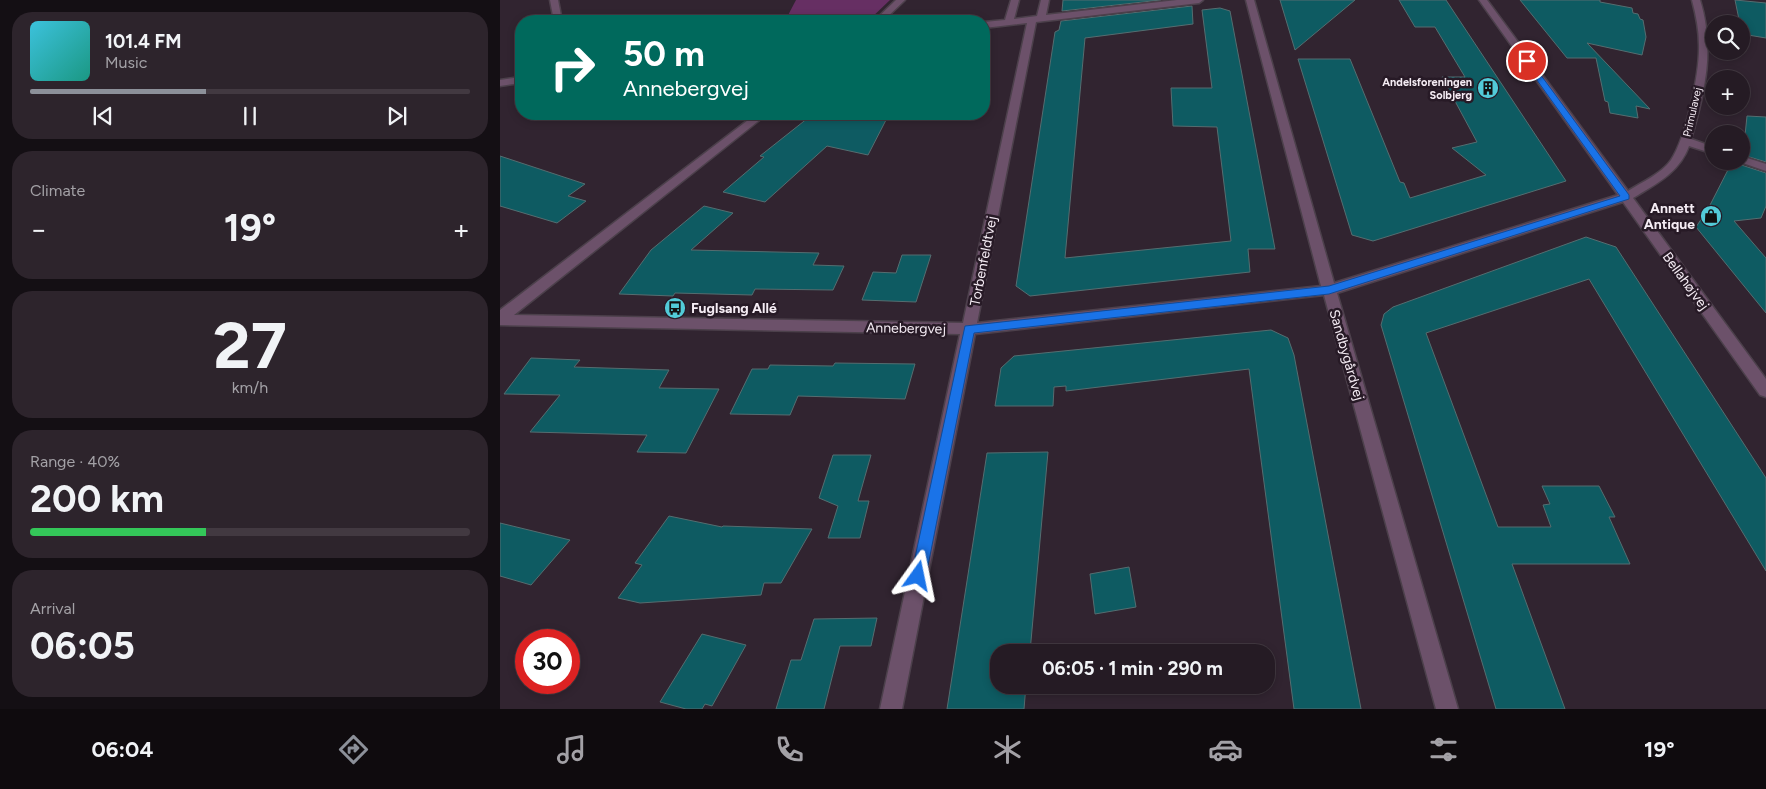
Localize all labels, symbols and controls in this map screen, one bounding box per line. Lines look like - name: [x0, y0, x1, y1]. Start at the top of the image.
- map controls: [1705, 15, 1750, 170]
- button: search: [1705, 15, 1750, 60]
- text: 101.4 FM: [105, 30, 181, 53]
- text: 50 m: [623, 33, 705, 75]
- icon: right: [540, 35, 605, 100]
- pin: [1506, 40, 1548, 82]
- icon: arrive: [1513, 47, 1541, 75]
- text: Music: [105, 53, 147, 72]
- button: +: [1705, 70, 1750, 115]
- text: Annebergvej: [623, 75, 749, 102]
- place label: Andelsforeningen Solbjerg: [1382, 76, 1472, 102]
- building icon: Andelsforeningen Solbjerg: [1476, 76, 1500, 100]
- street label: Primulavej: [1680, 86, 1705, 138]
- icon: previous: [89, 102, 117, 130]
- icon: pause: [236, 102, 264, 130]
- icon: next: [383, 102, 411, 130]
- button: −: [1705, 125, 1750, 170]
- text: Climate: [30, 181, 85, 200]
- place label: Annett Antique: [1644, 200, 1695, 233]
- shop icon: Annett Antique: [1699, 204, 1723, 228]
- text: 19°: [224, 205, 276, 251]
- text: −: [30, 212, 47, 246]
- text: +: [453, 212, 470, 246]
- street label: Torbenfeldtvej: [966, 215, 1001, 308]
- street label: Bellahøjvej: [1659, 249, 1712, 314]
- bus stop icon: Fuglsang Allé: [663, 296, 687, 320]
- place label: Fuglsang Allé: [691, 300, 777, 317]
- text: 27: [213, 306, 287, 384]
- street label: Sandbygårdvej: [1325, 308, 1368, 403]
- street label: Annebergvej: [866, 319, 946, 338]
- text: km/h: [232, 378, 268, 397]
- text: Range · 40%: [30, 452, 120, 471]
- text: 200 km: [30, 476, 164, 522]
- position arrow: [891, 549, 943, 601]
- text: Arrival: [30, 599, 75, 618]
- text: 06:05: [30, 623, 135, 669]
- speed limit sign: 30: [515, 629, 580, 694]
- text: 06:05 · 1 min · 290 m: [1042, 657, 1223, 680]
- icon: directions: [336, 732, 371, 767]
- icon: music: [554, 732, 589, 767]
- icon: phone: [772, 732, 807, 767]
- icon: climate: [990, 732, 1025, 767]
- icon: car: [1208, 732, 1243, 767]
- icon: filters: [1426, 732, 1461, 767]
- text: 06:04: [91, 736, 153, 763]
- text: 19°: [1644, 736, 1674, 763]

